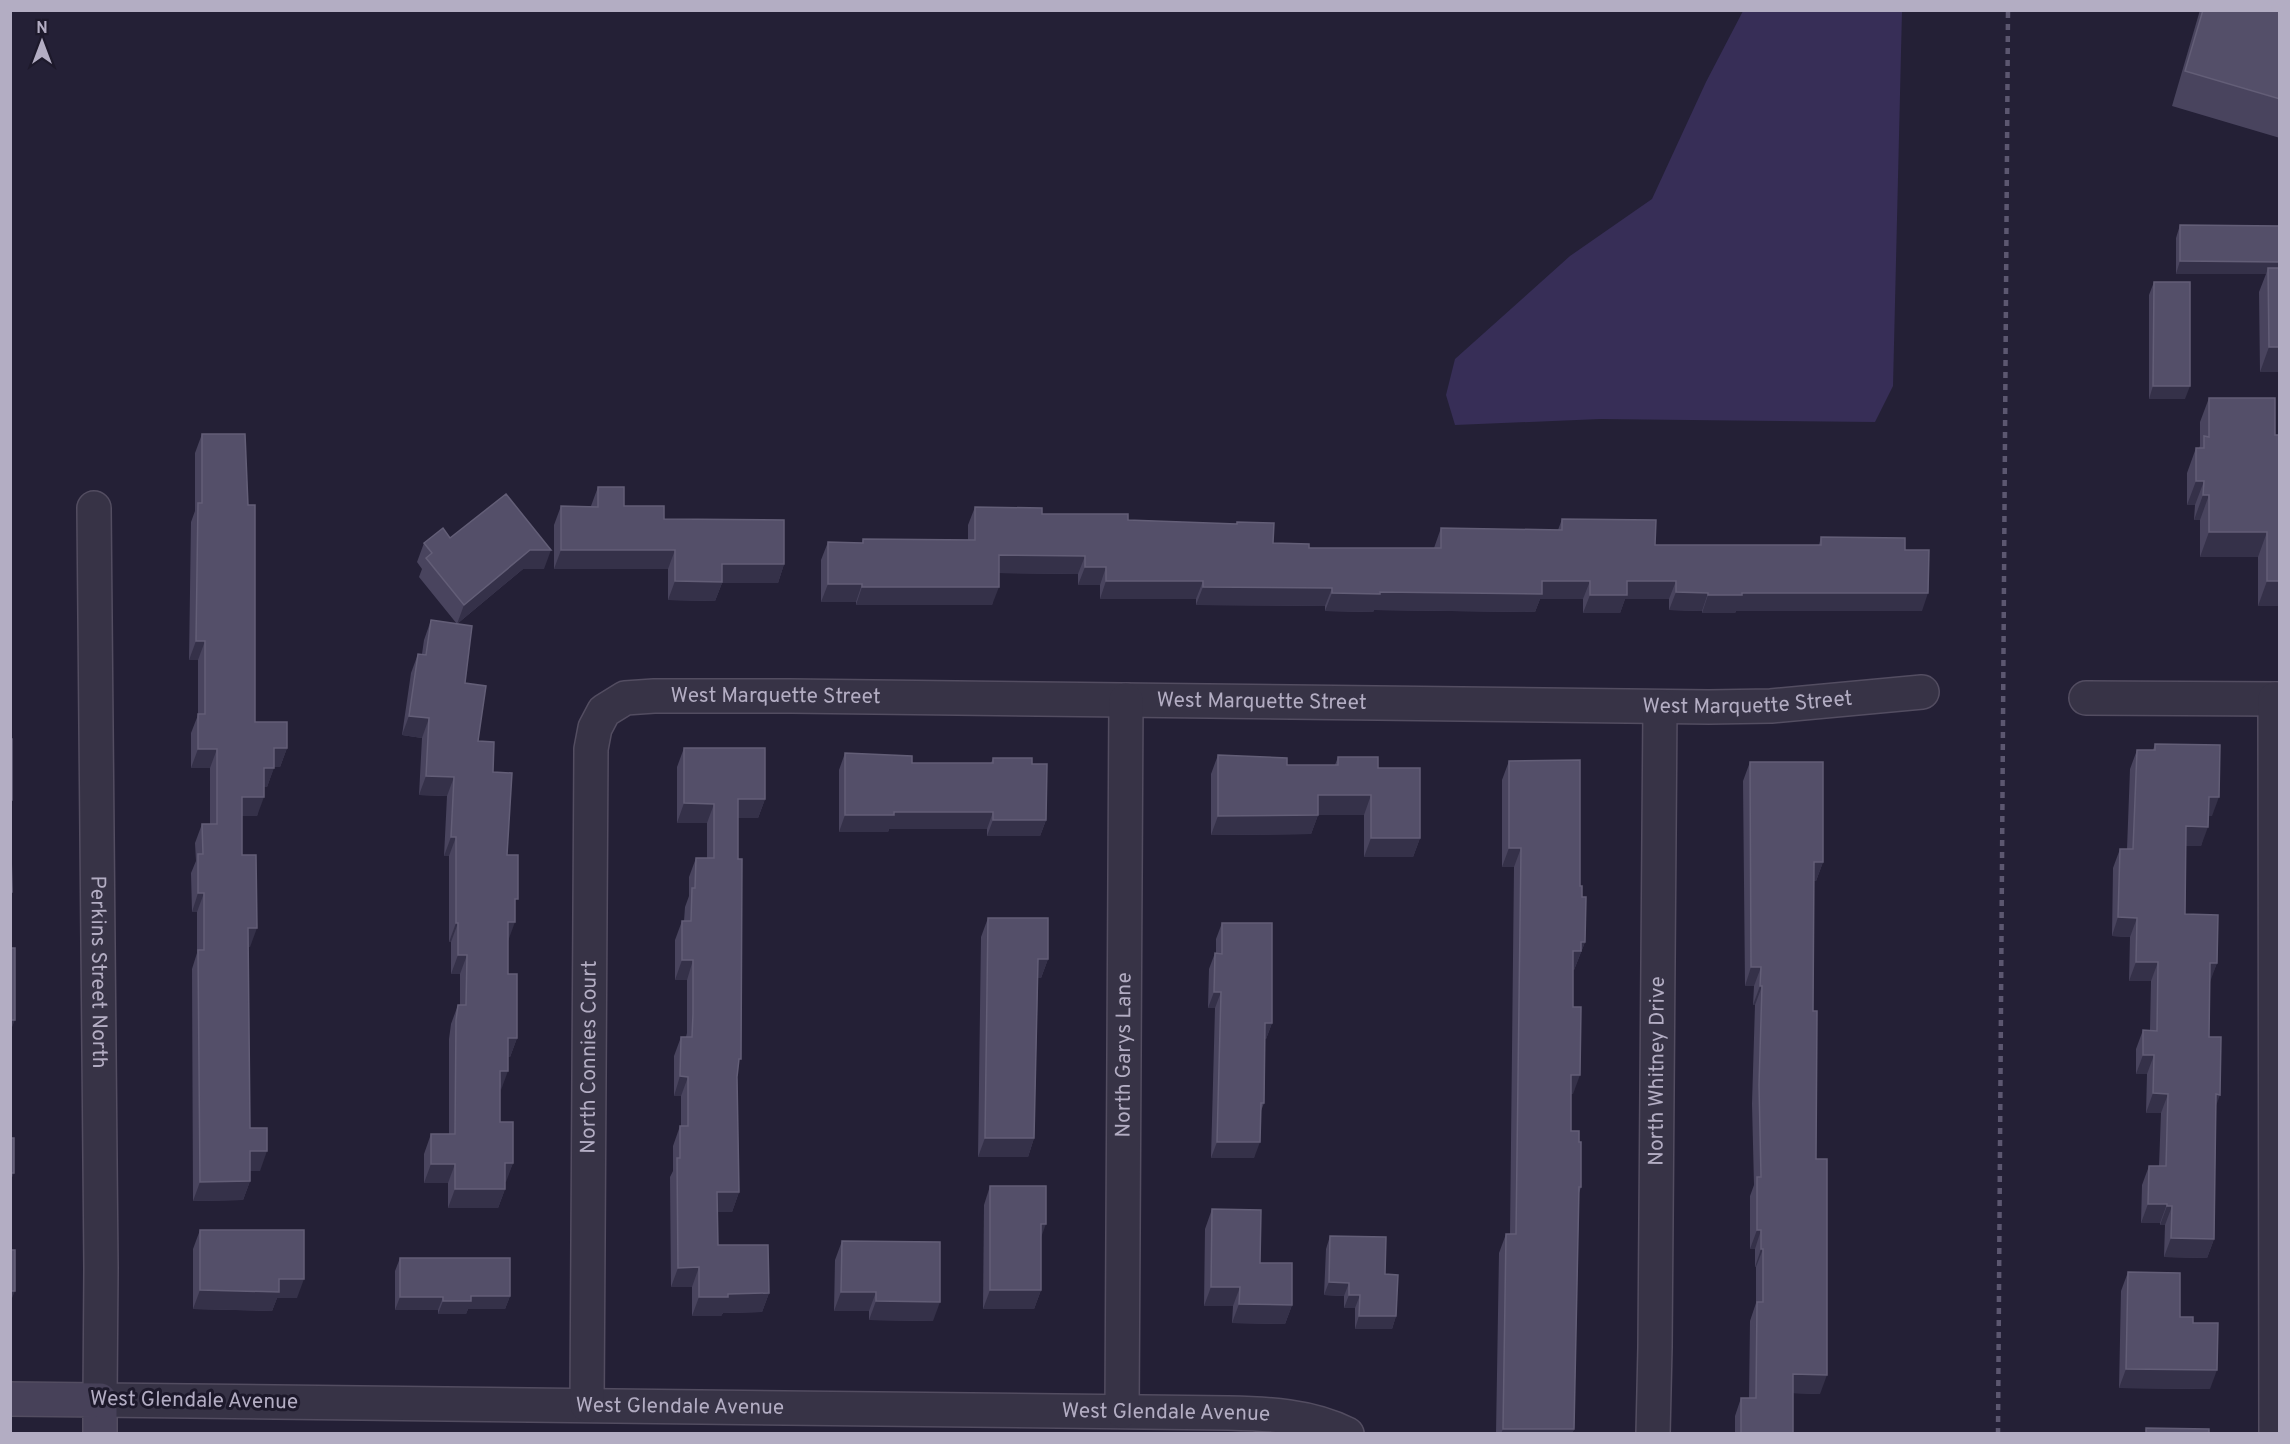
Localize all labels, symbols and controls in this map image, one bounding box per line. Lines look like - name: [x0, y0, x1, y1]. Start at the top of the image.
- north arrow: [12, 12, 72, 72]
- text: N: [36, 19, 48, 39]
- street label: West Marquette Street: [670, 683, 881, 711]
- street label: West Marquette Street: [1642, 685, 1854, 721]
- street label: West Marquette Street: [1156, 687, 1367, 716]
- street label: Perkins Street North: [84, 875, 113, 1069]
- street label: North Connies Court: [575, 960, 603, 1154]
- street label: North Garys Lane: [1110, 972, 1138, 1138]
- street label: North Whitney Drive: [1643, 976, 1671, 1166]
- street label: West Glendale Avenue: [90, 1386, 298, 1416]
- street label: West Glendale Avenue: [576, 1392, 784, 1421]
- street label: West Glendale Avenue: [1061, 1398, 1271, 1428]

